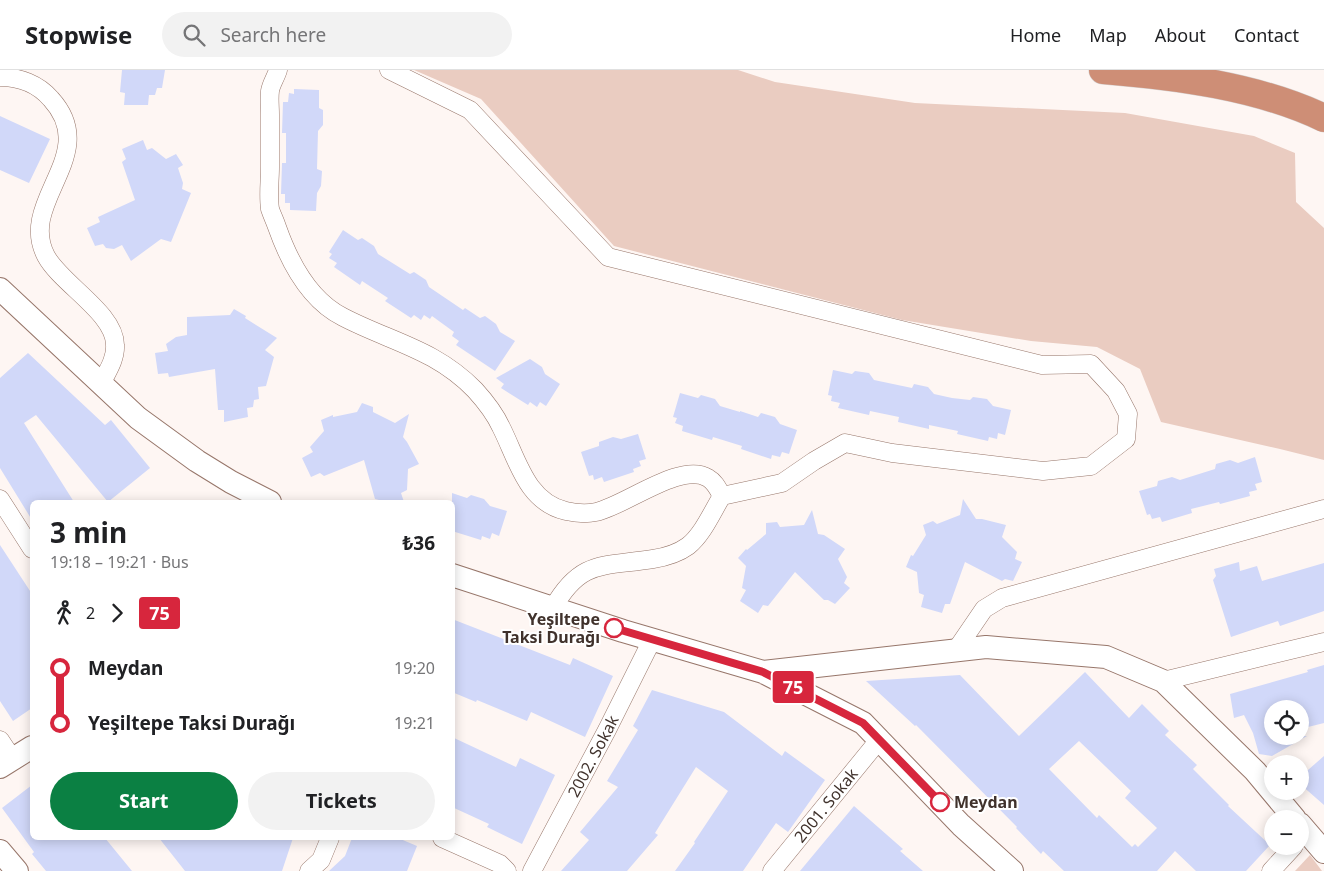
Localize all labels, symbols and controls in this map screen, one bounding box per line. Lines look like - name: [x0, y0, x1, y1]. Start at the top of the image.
- search box: [162, 12, 512, 57]
- text: Stopwise: [25, 18, 132, 51]
- icon: search: [180, 21, 208, 49]
- text: Search here: [220, 22, 326, 48]
- text: Home: [1010, 23, 1061, 47]
- text: Map: [1089, 23, 1127, 47]
- text: About: [1155, 23, 1206, 47]
- text: Contact: [1234, 23, 1299, 47]
- text: 3 min: [50, 513, 127, 551]
- text: ₺36: [402, 530, 435, 556]
- text: 19:18 – 19:21 · Bus: [50, 551, 189, 573]
- icon: walk: [50, 599, 78, 627]
- icon: forward: [103, 599, 131, 627]
- text: 75: [149, 601, 170, 625]
- text: 2: [86, 602, 95, 624]
- place label: Yeşiltepe Taksi Durağı: [502, 608, 600, 648]
- marker: Yeşiltepe Taksi Durağı: [604, 618, 624, 638]
- text: Meydan: [88, 655, 163, 681]
- text: 19:20: [394, 657, 435, 679]
- line badge: 75: [770, 671, 816, 703]
- text: 75: [783, 675, 803, 699]
- map controls: [1264, 700, 1309, 855]
- button: locate: [1264, 700, 1309, 745]
- text: Yeşiltepe Taksi Durağı: [88, 710, 295, 736]
- street label: 2002. Sokak: [562, 711, 624, 801]
- text: 19:21: [394, 712, 435, 734]
- button: +: [1264, 755, 1309, 800]
- street label: 2001. Sokak: [789, 763, 863, 847]
- button: Start: [50, 772, 238, 830]
- button: Tickets: [248, 772, 435, 830]
- place label: Meydan: [954, 791, 1018, 813]
- marker: Meydan: [930, 792, 950, 812]
- button: −: [1264, 810, 1309, 855]

